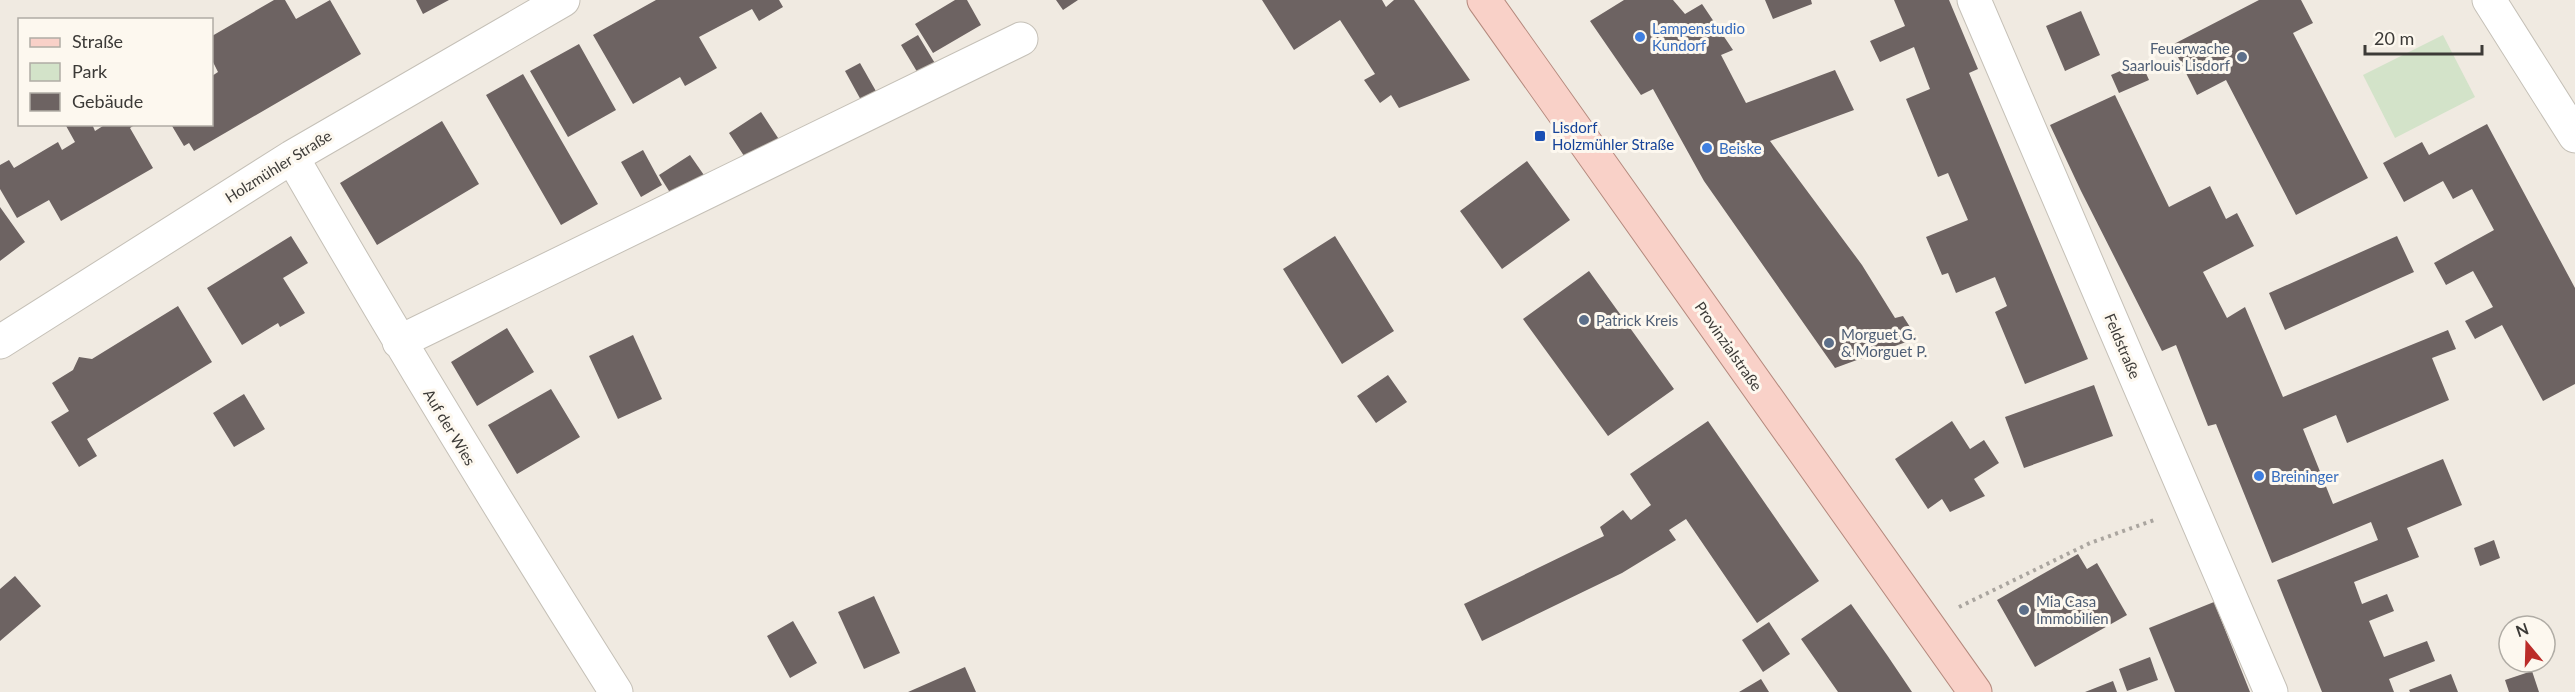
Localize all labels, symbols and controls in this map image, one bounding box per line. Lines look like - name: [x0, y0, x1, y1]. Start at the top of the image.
- legend: [18, 18, 213, 126]
- scale bar: [2365, 18, 2482, 56]
- place label: Lampenstudio Kundorf: [1652, 19, 1745, 54]
- text: 20 m: [2374, 27, 2414, 49]
- text: Straße: [72, 30, 123, 52]
- marker: Lampenstudio Kundorf: [1633, 30, 1647, 44]
- place label: Feuerwache Saarlouis Lisdorf: [2122, 39, 2231, 74]
- marker: Feuerwache Saarlouis Lisdorf: [2235, 50, 2249, 64]
- text: Park: [72, 60, 108, 82]
- text: Gebäude: [72, 90, 143, 112]
- place label: Lisdorf Holzmühler Straße: [1552, 118, 1674, 153]
- street label: Holzmühler Straße: [221, 126, 335, 206]
- marker: Lisdorf Holzmühler Straße: [1533, 129, 1547, 143]
- place label: Beiske: [1719, 139, 1762, 157]
- marker: Beiske: [1700, 141, 1714, 155]
- street label: Provinzialstraße: [1692, 298, 1766, 394]
- place label: Patrick Kreis: [1596, 311, 1678, 329]
- street label: Feldstraße: [2101, 311, 2145, 381]
- marker: Patrick Kreis: [1577, 313, 1591, 327]
- place label: Morguet G. & Morguet P.: [1841, 325, 1927, 360]
- marker: Morguet G. & Morguet P.: [1822, 336, 1836, 350]
- street label: Auf der Wies: [420, 386, 480, 468]
- place label: Breininger: [2271, 467, 2339, 485]
- marker: Breininger: [2252, 469, 2266, 483]
- place label: Mia Casa Immobilien: [2036, 592, 2109, 627]
- marker: Mia Casa Immobilien: [2017, 603, 2031, 617]
- north arrow: [2497, 614, 2557, 674]
- text: N: [2513, 618, 2531, 640]

